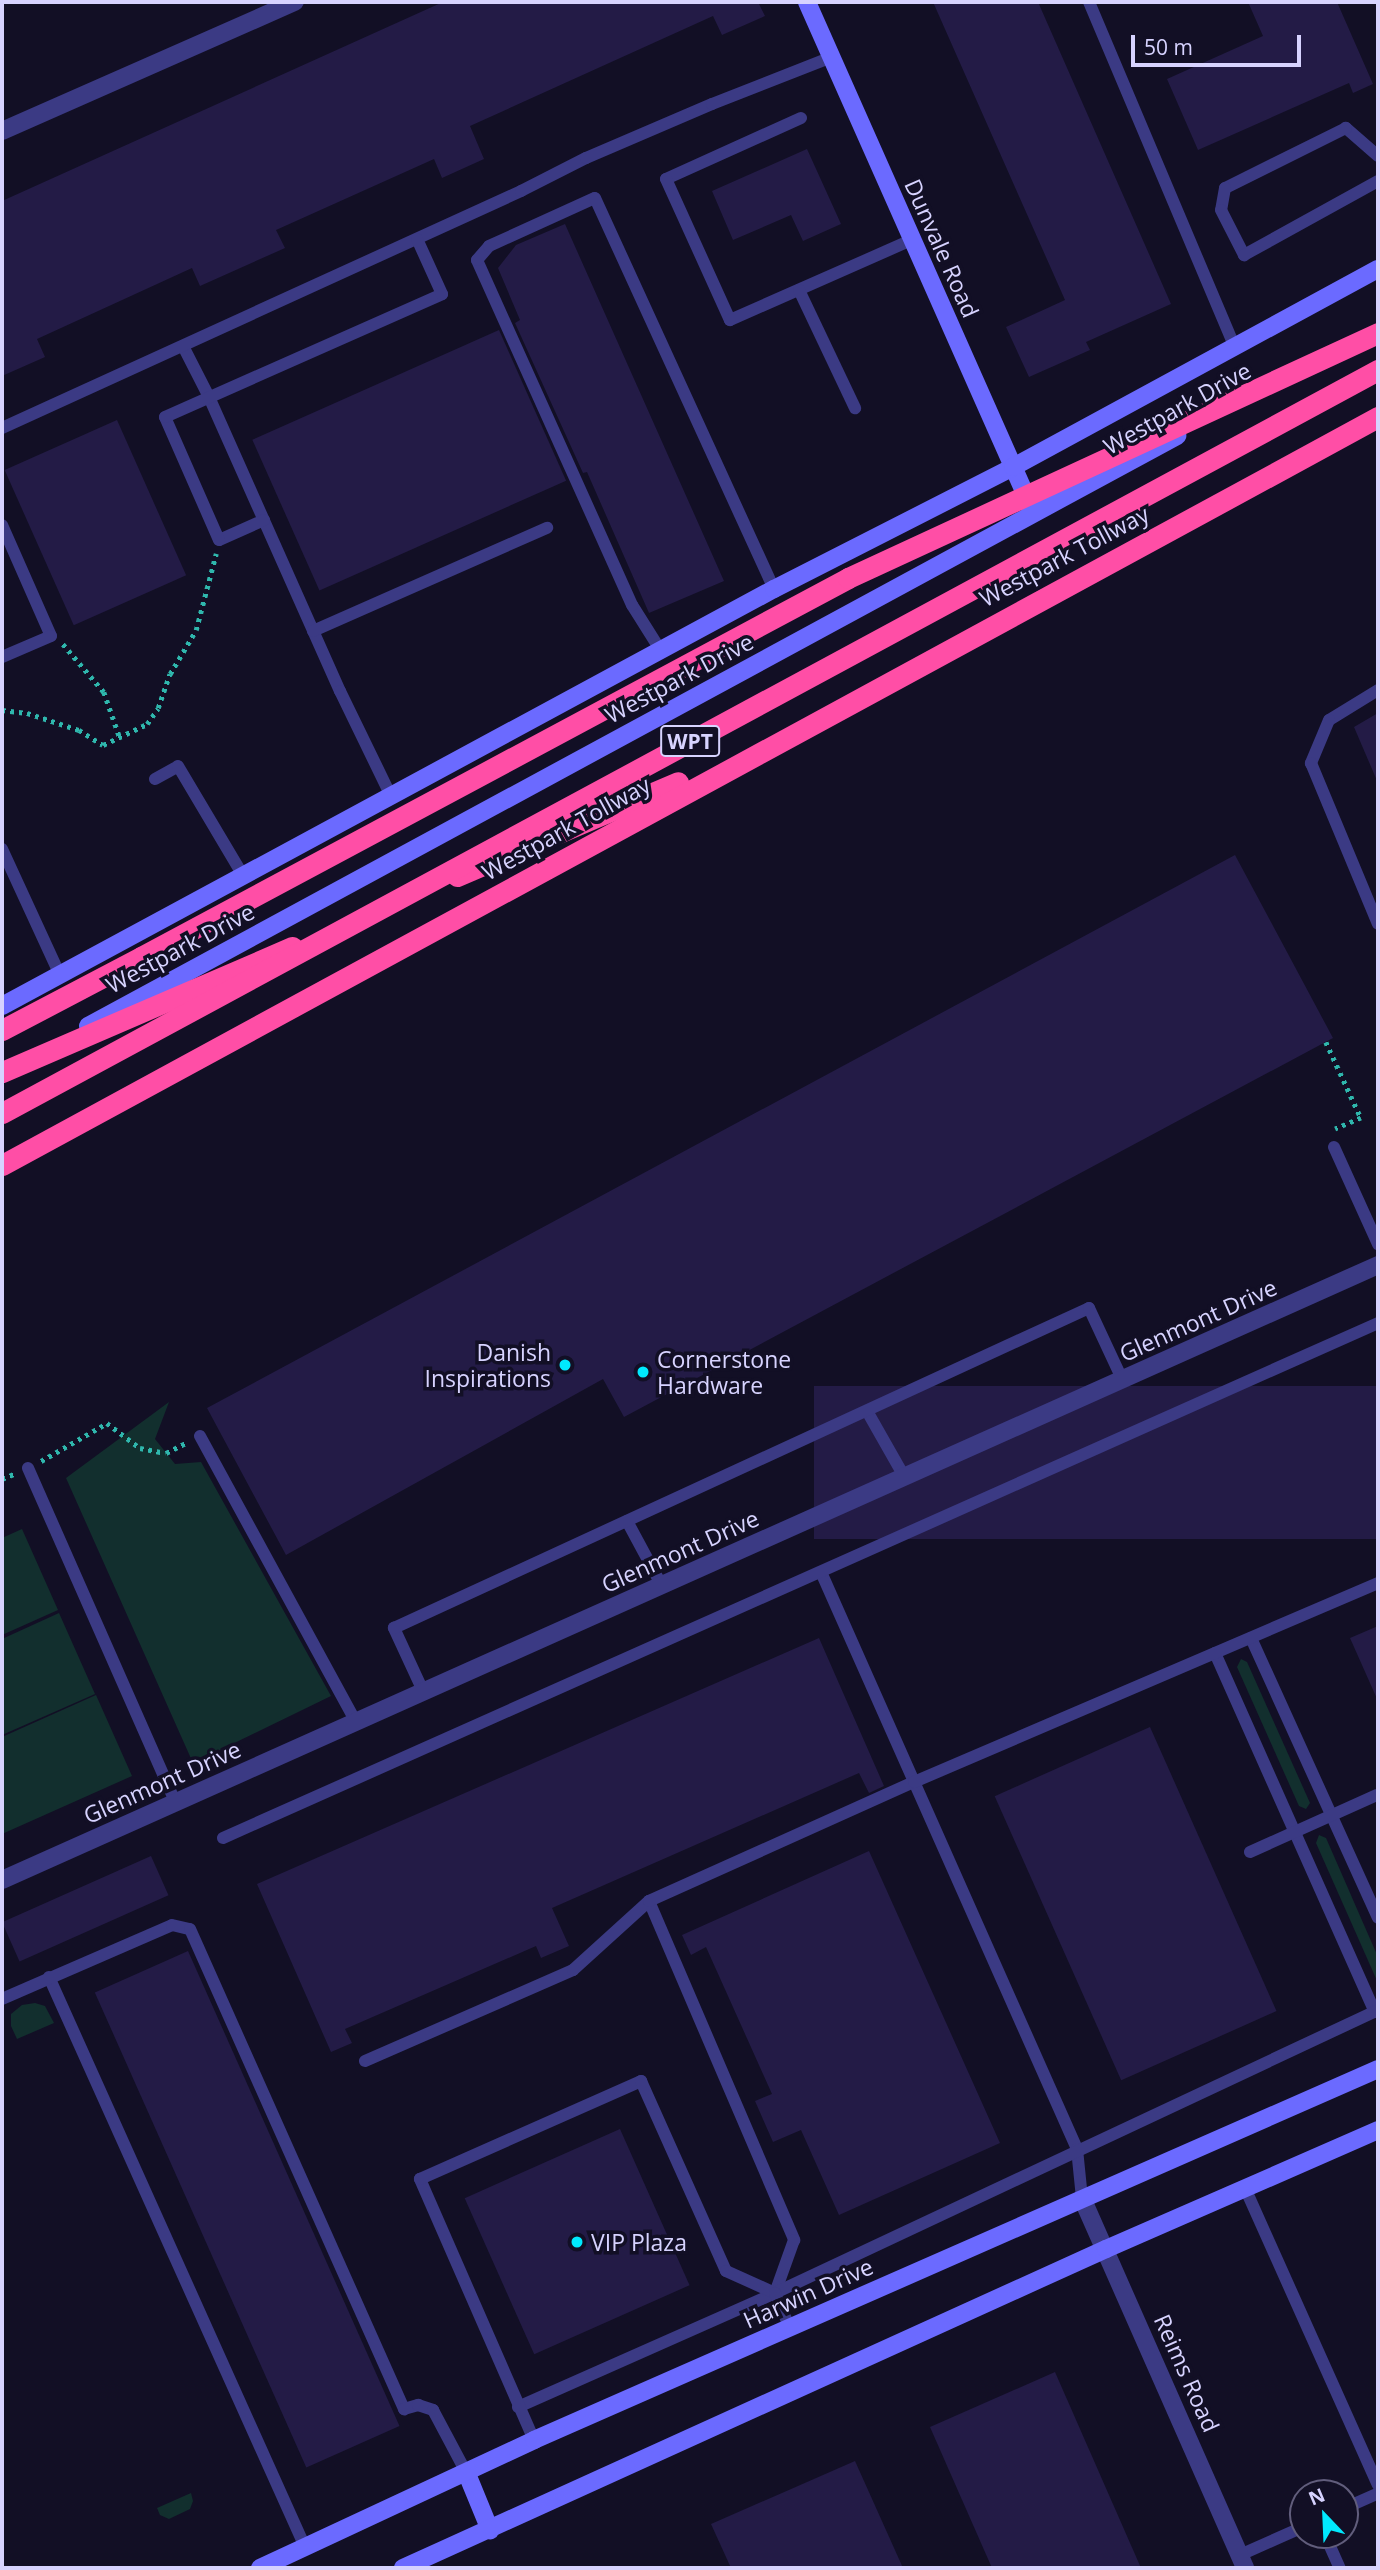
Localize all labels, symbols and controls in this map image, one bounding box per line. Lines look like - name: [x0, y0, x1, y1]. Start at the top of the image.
- scale bar: [1135, 21, 1305, 65]
- text: 50 m: [1144, 33, 1193, 61]
- street label: Dunvale Road: [899, 174, 985, 322]
- street label: Westpark Drive: [1099, 356, 1255, 460]
- street label: Westpark Tollway: [975, 500, 1153, 612]
- street label: Westpark Drive: [600, 627, 758, 729]
- road number: WPT: [658, 724, 722, 758]
- street label: Westpark Tollway: [477, 770, 655, 886]
- street label: Westpark Drive: [101, 897, 259, 999]
- street label: Glenmont Drive: [1115, 1273, 1281, 1367]
- place label: Danish Inspirations: [425, 1338, 551, 1392]
- place label: Cornerstone Hardware: [657, 1345, 791, 1399]
- marker: Danish Inspirations: [557, 1357, 573, 1373]
- marker: Cornerstone Hardware: [635, 1364, 651, 1380]
- street label: Glenmont Drive: [597, 1504, 763, 1598]
- street label: Glenmont Drive: [79, 1735, 245, 1829]
- place label: VIP Plaza: [591, 2228, 687, 2256]
- marker: VIP Plaza: [569, 2234, 585, 2250]
- street label: Harwin Drive: [739, 2252, 877, 2334]
- street label: Reims Road: [1149, 2310, 1225, 2436]
- north arrow: [1289, 2479, 1359, 2549]
- text: N: [1304, 2482, 1329, 2511]

